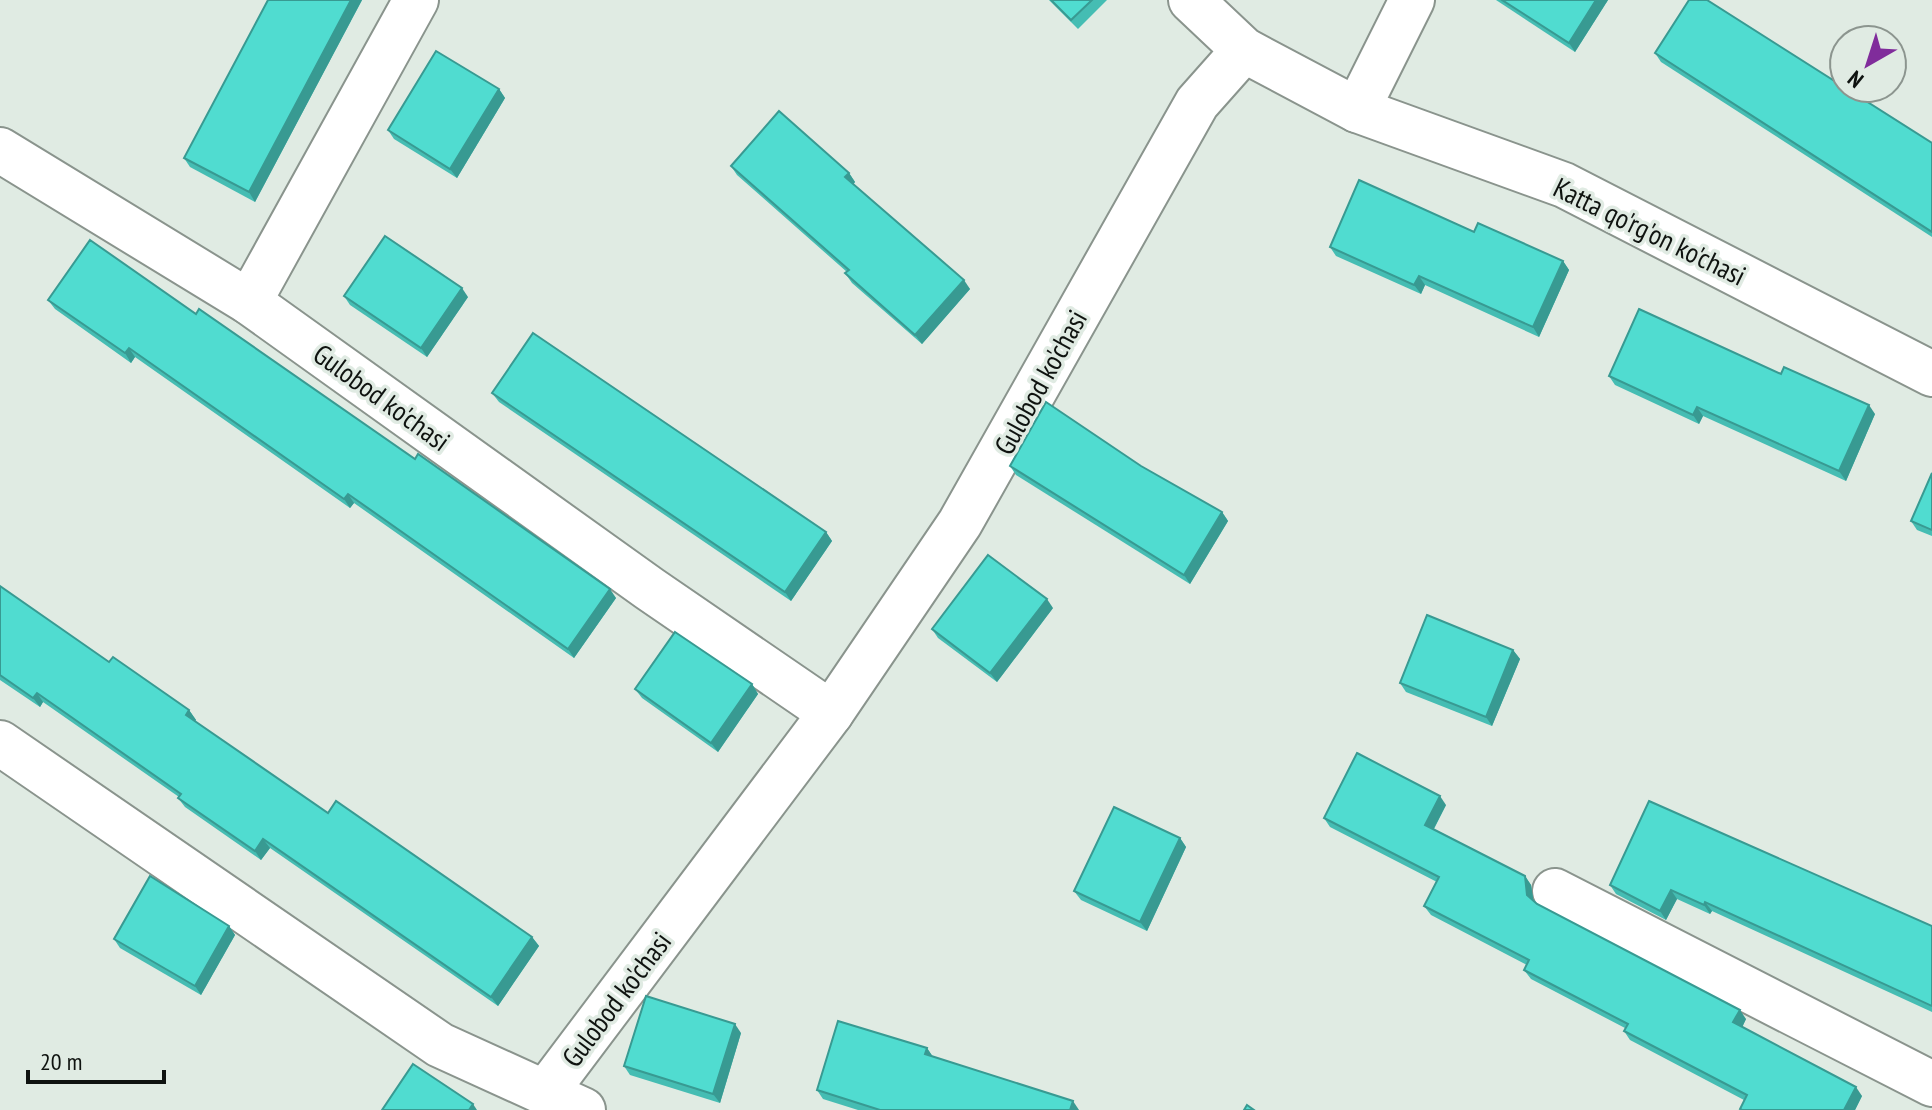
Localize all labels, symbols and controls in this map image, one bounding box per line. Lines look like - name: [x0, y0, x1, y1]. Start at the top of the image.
- north arrow: [1828, 24, 1908, 104]
- text: N: [1842, 65, 1869, 94]
- street label: Katta qo'rg'on ko'chasi: [1548, 168, 1752, 294]
- street label: Gulobod ko'chasi: [985, 303, 1095, 461]
- street label: Gulobod ko'chasi: [306, 335, 458, 459]
- street label: Gulobod ko'chasi: [553, 924, 679, 1074]
- scale bar: [28, 1034, 164, 1084]
- text: 20 m: [40, 1046, 82, 1077]

